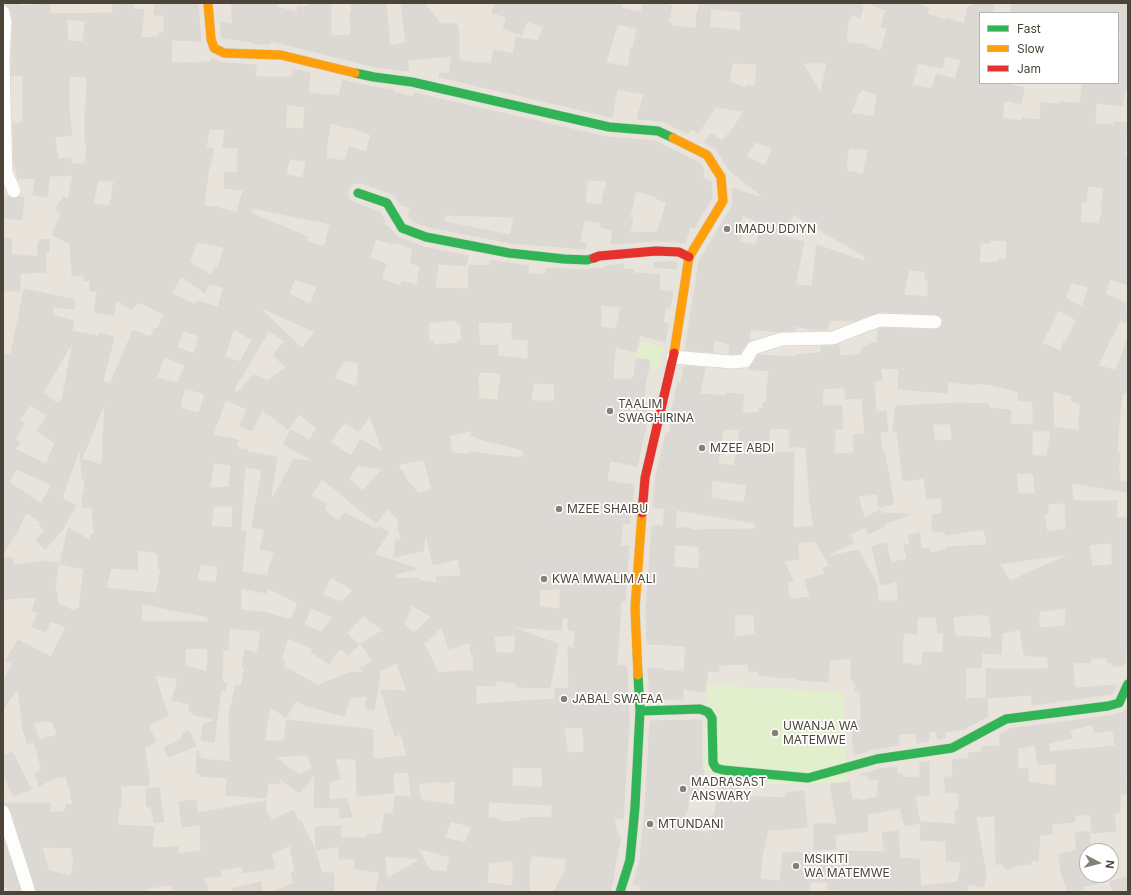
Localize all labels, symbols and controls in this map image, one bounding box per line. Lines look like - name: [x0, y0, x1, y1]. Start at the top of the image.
- legend: [979, 12, 1119, 84]
- text: Fast: [1017, 21, 1041, 36]
- text: Slow: [1017, 41, 1044, 56]
- text: Jam: [1017, 61, 1041, 76]
- place label: IMADU DDIYN: [735, 222, 816, 236]
- marker: IMADU DDIYN: [722, 224, 732, 234]
- place label: TAALIM SWAGHIRINA: [618, 397, 694, 425]
- marker: TAALIM SWAGHIRINA: [605, 406, 615, 416]
- place label: MZEE ABDI: [710, 441, 774, 455]
- marker: MZEE ABDI: [697, 443, 707, 453]
- place label: MZEE SHAIBU: [567, 502, 648, 516]
- marker: MZEE SHAIBU: [554, 504, 564, 514]
- place label: KWA MWALIM ALI: [552, 572, 656, 586]
- marker: KWA MWALIM ALI: [539, 574, 549, 584]
- place label: JABAL SWAFAA: [572, 692, 663, 706]
- marker: JABAL SWAFAA: [559, 694, 569, 704]
- place label: UWANJA WA MATEMWE: [783, 719, 858, 747]
- marker: UWANJA WA MATEMWE: [770, 728, 780, 738]
- place label: MADRASAST ANSWARY: [691, 775, 766, 803]
- marker: MADRASAST ANSWARY: [678, 784, 688, 794]
- place label: MTUNDANI: [658, 817, 723, 831]
- marker: MTUNDANI: [645, 819, 655, 829]
- north arrow: [1079, 843, 1119, 883]
- place label: MSIKITI WA MATEMWE: [804, 852, 890, 880]
- text: N: [1102, 859, 1117, 869]
- marker: MSIKITI WA MATEMWE: [791, 861, 801, 871]

